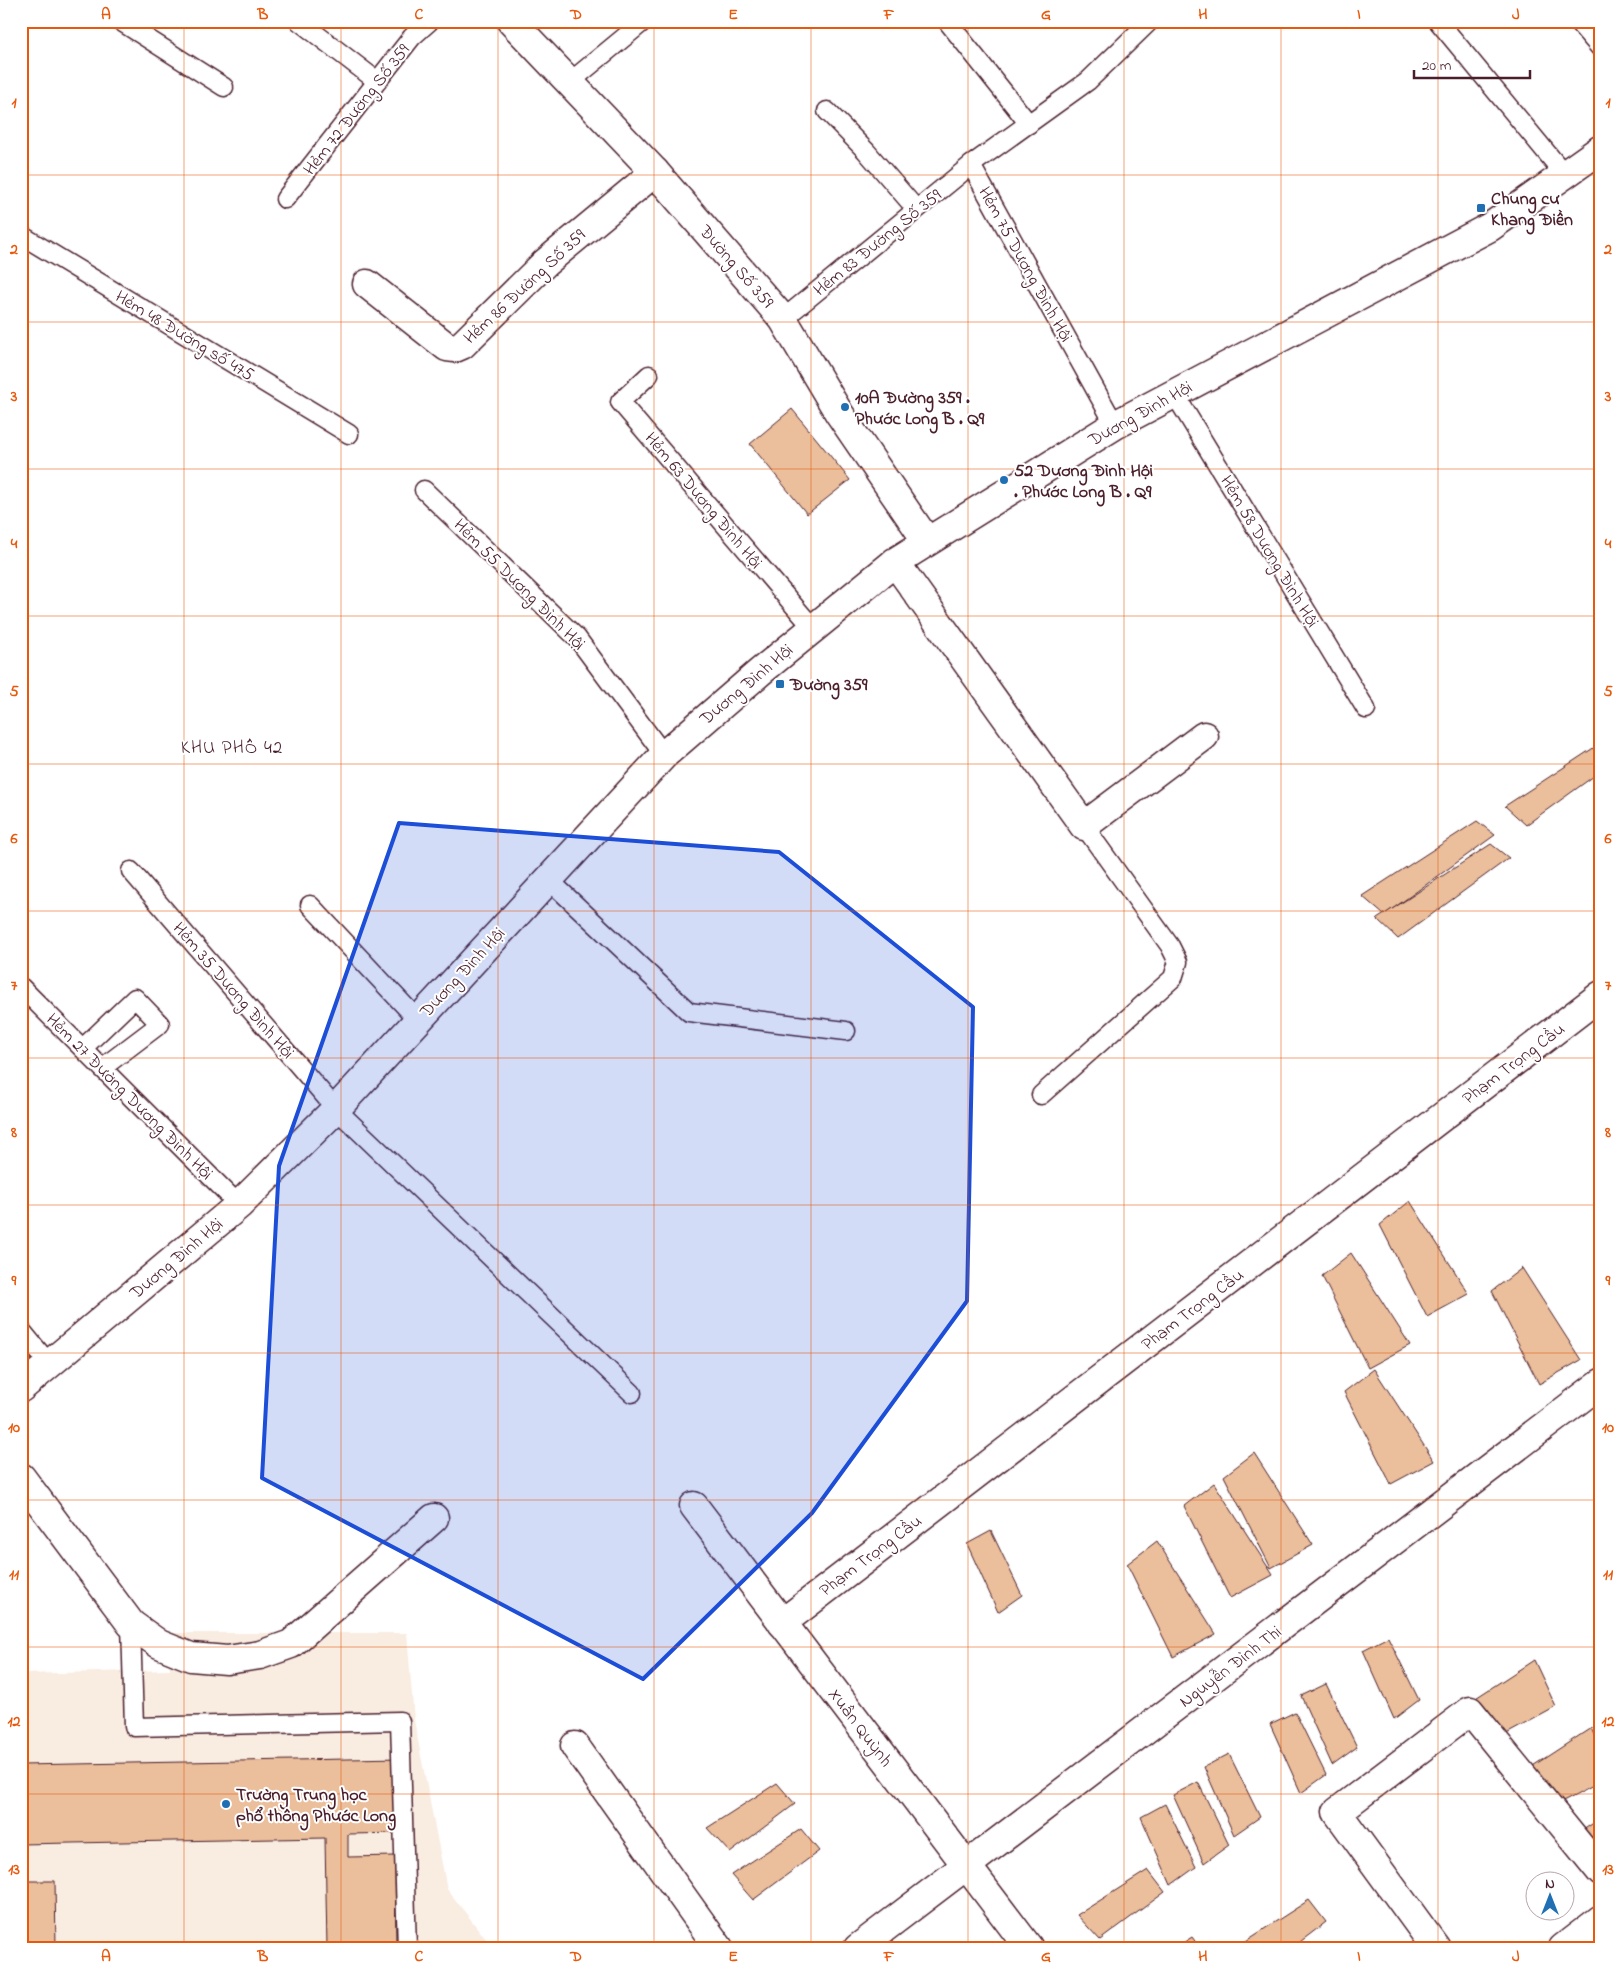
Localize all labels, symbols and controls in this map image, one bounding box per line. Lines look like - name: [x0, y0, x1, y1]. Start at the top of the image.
- text: A: [101, 3, 111, 27]
- text: B: [257, 3, 269, 27]
- text: C: [415, 3, 424, 27]
- text: D: [569, 3, 582, 27]
- text: E: [728, 3, 738, 27]
- text: F: [883, 3, 895, 27]
- text: G: [1041, 3, 1051, 27]
- text: H: [1198, 3, 1208, 27]
- text: I: [1357, 3, 1361, 27]
- text: J: [1512, 3, 1520, 27]
- street label: Hẻm 72 Đường Số 359: [298, 38, 418, 182]
- scale bar: [1414, 48, 1531, 80]
- text: 20 m: [1422, 55, 1452, 77]
- text: 1: [11, 91, 17, 115]
- text: 1: [1605, 91, 1611, 115]
- street label: Hẻm 75 Dương Đình Hội: [970, 182, 1078, 348]
- street label: Hẻm 83 Đường Số 359: [808, 183, 949, 304]
- place label: Chung cư Khang Điền: [1491, 187, 1573, 235]
- marker: Chung cư Khang Điền: [1475, 202, 1487, 214]
- street label: Đường Số 359: [691, 219, 779, 316]
- street label: Hẻm 86 Đường Số 359: [458, 223, 593, 352]
- text: 2: [9, 238, 18, 262]
- text: 2: [1603, 238, 1612, 262]
- street label: Hẻm 48 Đường số 475: [109, 285, 258, 389]
- street label: Dương Đình Hội: [1083, 375, 1198, 455]
- text: 3: [10, 385, 18, 409]
- text: 3: [1604, 385, 1612, 409]
- place label: 10A Đường 359 . Phước Long B . Q9: [855, 386, 985, 434]
- marker: 10A Đường 359 . Phước Long B . Q9: [839, 401, 851, 413]
- street label: Hẻm 63 Dương Đình Hội: [636, 427, 768, 576]
- place label: 52 Dương Đình Hội . Phước Long B . Q9: [1014, 459, 1153, 507]
- street label: Hẻm 58 Dương Đình Hội: [1212, 471, 1324, 634]
- marker: 52 Dương Đình Hội . Phước Long B . Q9: [998, 474, 1010, 486]
- street label: Hẻm 55 Dương Đình Hội: [446, 514, 590, 658]
- text: 4: [10, 532, 18, 556]
- text: 4: [1604, 532, 1612, 556]
- street label: Dương Đình Hội: [694, 639, 800, 734]
- place label: Đường 359: [789, 673, 868, 700]
- marker: Đường 359: [774, 678, 786, 690]
- text: 5: [9, 680, 19, 704]
- text: 5: [1603, 680, 1613, 704]
- district label: KHU PHỐ 42: [181, 735, 283, 762]
- text: 6: [9, 827, 18, 851]
- text: 6: [1603, 827, 1612, 851]
- street label: Hẻm 35 Dương Đình Hội: [165, 917, 299, 1066]
- street label: Dương Đình Hội: [414, 922, 513, 1026]
- text: 7: [11, 974, 18, 998]
- text: 7: [1605, 974, 1612, 998]
- street label: Hẻm 27 Đường Dương Đình Hội: [38, 1008, 218, 1188]
- street label: Phạm Trọng Cầu: [1457, 1017, 1572, 1113]
- text: 8: [10, 1121, 17, 1145]
- text: 8: [1604, 1121, 1611, 1145]
- street label: Dương Đình Hội: [124, 1213, 230, 1308]
- street label: Phạm Trọng Cầu: [1136, 1263, 1251, 1359]
- text: 9: [11, 1269, 17, 1293]
- text: 9: [1605, 1269, 1611, 1293]
- text: 10: [8, 1416, 20, 1440]
- text: 10: [1602, 1416, 1614, 1440]
- street label: Phạm Trọng Cầu: [814, 1509, 929, 1605]
- text: 11: [9, 1563, 20, 1587]
- text: 11: [1603, 1563, 1614, 1587]
- street label: Nguyễn Đình Thi: [1174, 1620, 1289, 1716]
- street label: Xuân Quỳnh: [821, 1683, 898, 1773]
- text: 12: [7, 1710, 21, 1734]
- text: 12: [1601, 1710, 1615, 1734]
- place label: Trường Trung học phổ thông Phước Long: [236, 1783, 396, 1831]
- marker: Trường Trung học phổ thông Phước Long: [220, 1798, 232, 1810]
- text: 13: [8, 1858, 20, 1882]
- text: 13: [1602, 1858, 1614, 1882]
- north arrow: [1524, 1872, 1574, 1922]
- text: N: [1545, 1874, 1555, 1895]
- text: A: [101, 1945, 111, 1969]
- text: B: [257, 1945, 269, 1969]
- text: C: [415, 1945, 424, 1969]
- text: D: [569, 1945, 582, 1969]
- text: E: [728, 1945, 738, 1969]
- text: F: [883, 1945, 895, 1969]
- text: G: [1041, 1945, 1051, 1969]
- text: H: [1198, 1945, 1208, 1969]
- text: I: [1357, 1945, 1361, 1969]
- text: J: [1512, 1945, 1520, 1969]

